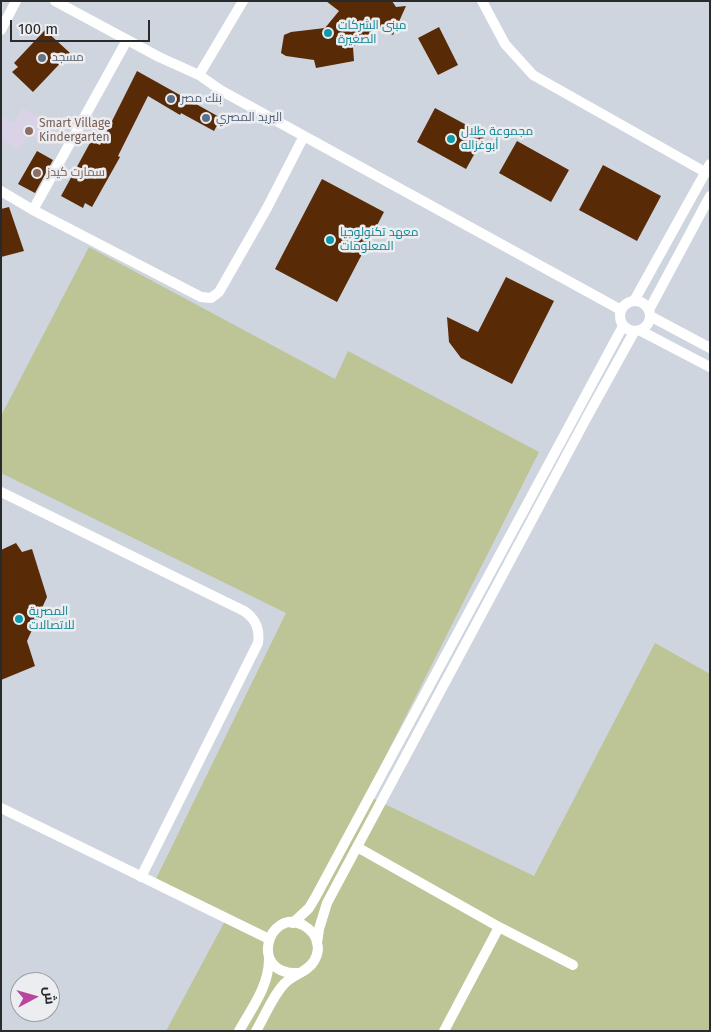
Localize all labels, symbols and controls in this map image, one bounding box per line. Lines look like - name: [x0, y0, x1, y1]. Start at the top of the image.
- scale bar: [12, 10, 152, 42]
- place label: مبنى الشركات الصغيرة: [338, 19, 407, 47]
- text: 100 m: [18, 20, 58, 38]
- marker: مبنى الشركات الصغيرة: [322, 27, 334, 39]
- place label: مسجد: [52, 51, 84, 65]
- marker: مسجد: [36, 52, 48, 64]
- place label: بنك مصر: [181, 92, 222, 106]
- marker: بنك مصر: [165, 93, 177, 105]
- place label: البريد المصري: [216, 111, 282, 125]
- marker: البريد المصري: [200, 112, 212, 124]
- place label: Smart Village Kindergarten: [39, 117, 111, 145]
- marker: Smart Village Kindergarten: [23, 125, 35, 137]
- place label: مجموعة طلال أبوغزاله: [461, 125, 533, 153]
- marker: مجموعة طلال أبوغزاله: [445, 133, 457, 145]
- place label: سمارت كيدز: [47, 166, 105, 180]
- marker: سمارت كيدز: [31, 167, 43, 179]
- place label: معهد تكنولوجيا المعلومات: [340, 226, 418, 254]
- marker: معهد تكنولوجيا المعلومات: [324, 234, 336, 246]
- place label: المصرية للاتصالات: [29, 605, 75, 633]
- marker: المصرية للاتصالات: [13, 613, 25, 625]
- north arrow: [10, 972, 60, 1022]
- text: ش: [40, 986, 59, 1005]

